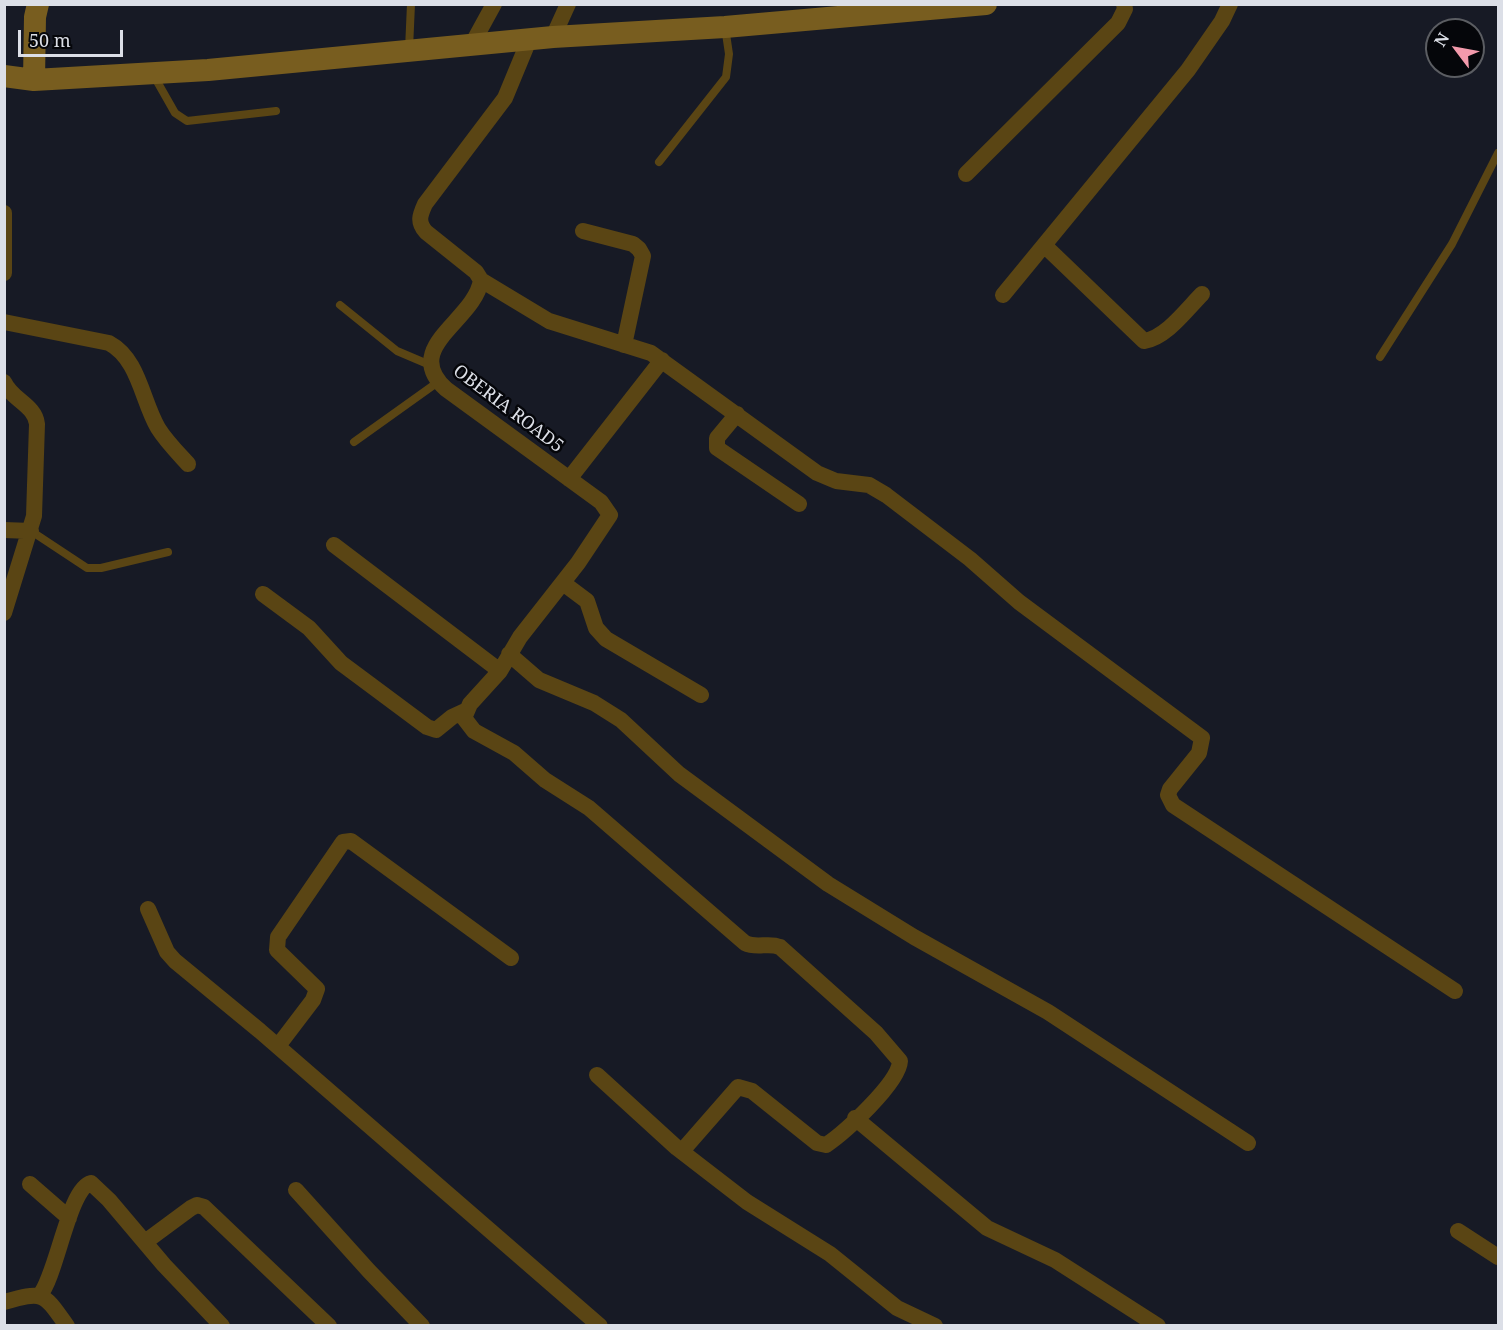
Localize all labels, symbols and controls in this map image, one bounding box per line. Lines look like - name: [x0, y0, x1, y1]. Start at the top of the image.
- scale bar: [21, 18, 126, 56]
- north arrow: [1425, 18, 1485, 78]
- text: 50 m: [29, 28, 71, 52]
- text: N: [1429, 28, 1454, 51]
- street label: OBERIA ROAD5: [449, 361, 567, 457]

